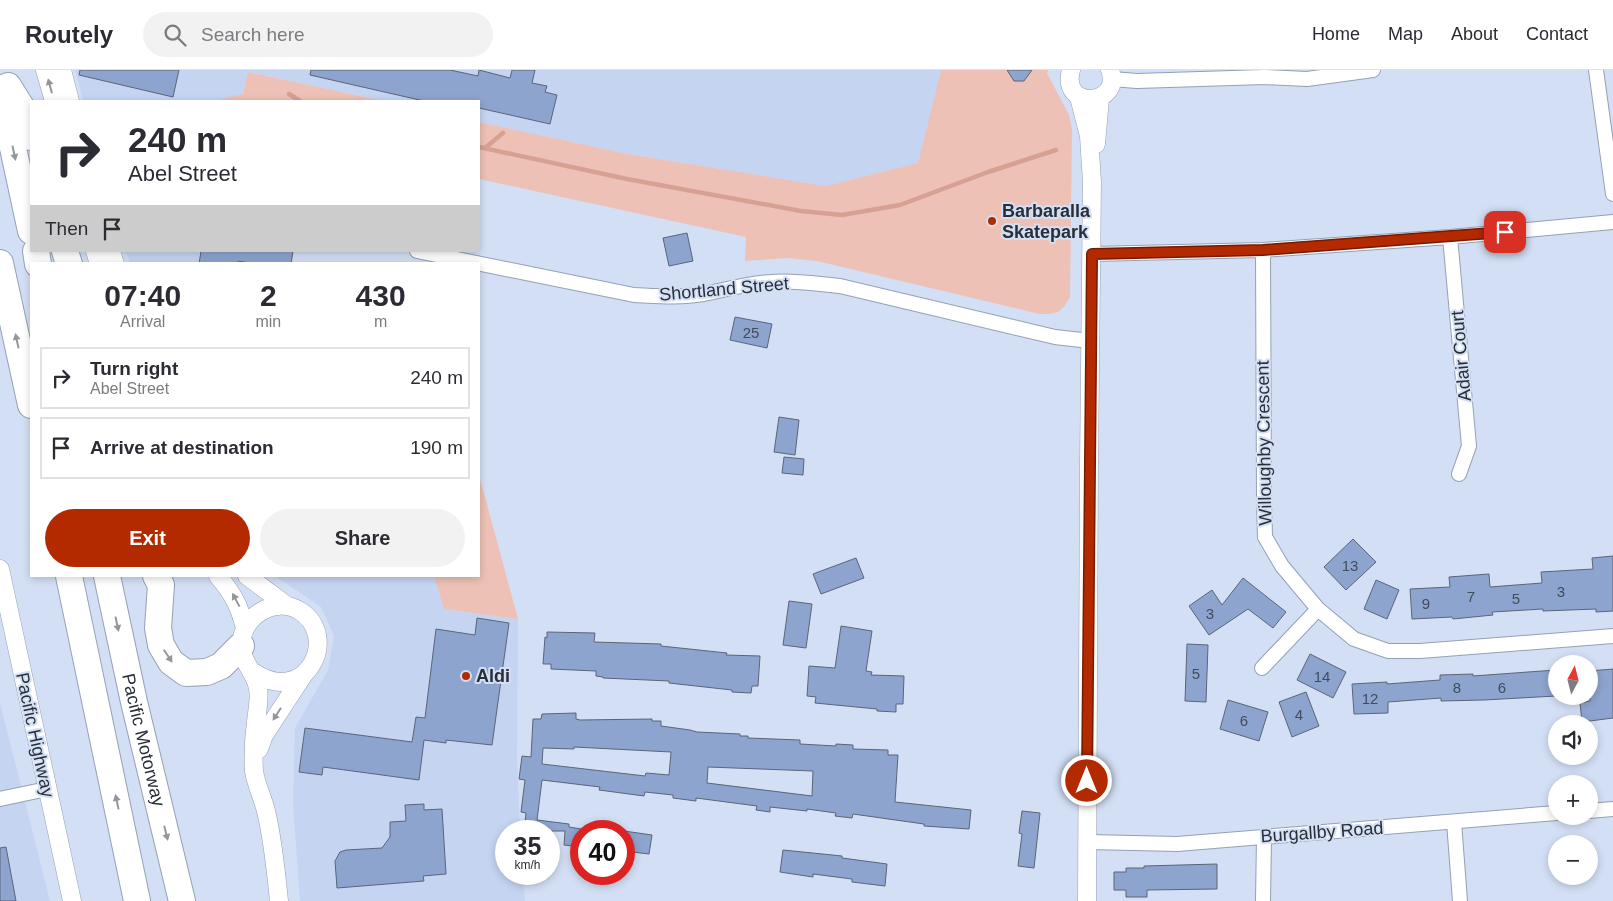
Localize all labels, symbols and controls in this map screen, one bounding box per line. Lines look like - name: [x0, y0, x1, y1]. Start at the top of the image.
- search box: [143, 12, 493, 57]
- text: Routely: [25, 21, 113, 48]
- icon: search: [161, 21, 189, 49]
- text: Search here: [201, 24, 305, 45]
- text: Home: [1312, 24, 1360, 44]
- text: Map: [1388, 24, 1423, 44]
- text: About: [1451, 24, 1498, 44]
- text: Contact: [1526, 24, 1588, 44]
- one-way arrow: [45, 78, 53, 93]
- icon: right: [45, 120, 110, 185]
- text: 240 m: [128, 120, 227, 159]
- one-way arrow: [10, 145, 18, 161]
- text: Abel Street: [128, 161, 237, 186]
- place label: Barbaralla Skatepark: [1002, 201, 1091, 242]
- pin: [1484, 211, 1526, 253]
- icon: arrive: [98, 215, 126, 243]
- marker: Barbaralla Skatepark: [986, 215, 998, 227]
- text: Then: [45, 218, 88, 239]
- icon: arrive: [1491, 218, 1519, 246]
- street label: Shortland Street: [658, 273, 790, 305]
- text: 07:40: [104, 279, 181, 312]
- text: 2: [260, 279, 277, 312]
- text: 430: [356, 279, 406, 312]
- street label: Adair Court: [1447, 310, 1475, 402]
- text: Arrival: [120, 313, 165, 330]
- text: min: [255, 313, 281, 330]
- text: m: [374, 313, 387, 330]
- house number: 25: [743, 324, 759, 341]
- one-way arrow: [13, 333, 21, 348]
- text: Turn right: [90, 358, 178, 379]
- street label: Willoughby Crescent: [1253, 360, 1275, 526]
- icon: right: [47, 364, 75, 392]
- text: 240 m: [410, 367, 463, 388]
- text: Abel Street: [90, 380, 169, 397]
- icon: arrive: [47, 434, 75, 462]
- text: Arrive at destination: [90, 437, 274, 458]
- text: 190 m: [410, 437, 463, 458]
- button: Exit: [45, 509, 250, 567]
- button: Share: [260, 509, 465, 567]
- house number: 13: [1342, 557, 1358, 574]
- house number: 3: [1557, 583, 1565, 600]
- house number: 7: [1467, 588, 1475, 605]
- house number: 5: [1512, 590, 1520, 607]
- one-way arrow: [232, 592, 240, 607]
- house number: 9: [1422, 595, 1430, 612]
- house number: 3: [1206, 605, 1214, 622]
- one-way arrow: [113, 616, 121, 631]
- one-way arrow: [163, 649, 173, 663]
- north arrow: [1548, 655, 1598, 705]
- map controls: [1548, 655, 1598, 885]
- house number: 5: [1192, 665, 1200, 682]
- place label: Aldi: [476, 666, 510, 686]
- house number: 14: [1314, 668, 1330, 685]
- marker: Aldi: [460, 670, 472, 682]
- street label: Pacific Highway: [12, 671, 58, 799]
- street label: Pacific Motorway: [118, 672, 169, 809]
- house number: 8: [1453, 679, 1461, 696]
- house number: 6: [1498, 679, 1506, 696]
- house number: 12: [1362, 690, 1378, 707]
- house number: 4: [1295, 706, 1303, 723]
- one-way arrow: [272, 708, 282, 721]
- house number: 6: [1240, 712, 1248, 729]
- button: sound: [1548, 715, 1598, 765]
- position arrow: [1060, 754, 1112, 806]
- button: +: [1548, 775, 1598, 825]
- one-way arrow: [113, 794, 121, 809]
- street label: Burgallby Road: [1260, 818, 1384, 846]
- speed limit sign: 40: [570, 820, 635, 885]
- one-way arrow: [162, 826, 170, 841]
- text: 35: [514, 832, 541, 860]
- button: −: [1548, 835, 1598, 885]
- text: km/h: [514, 858, 541, 872]

